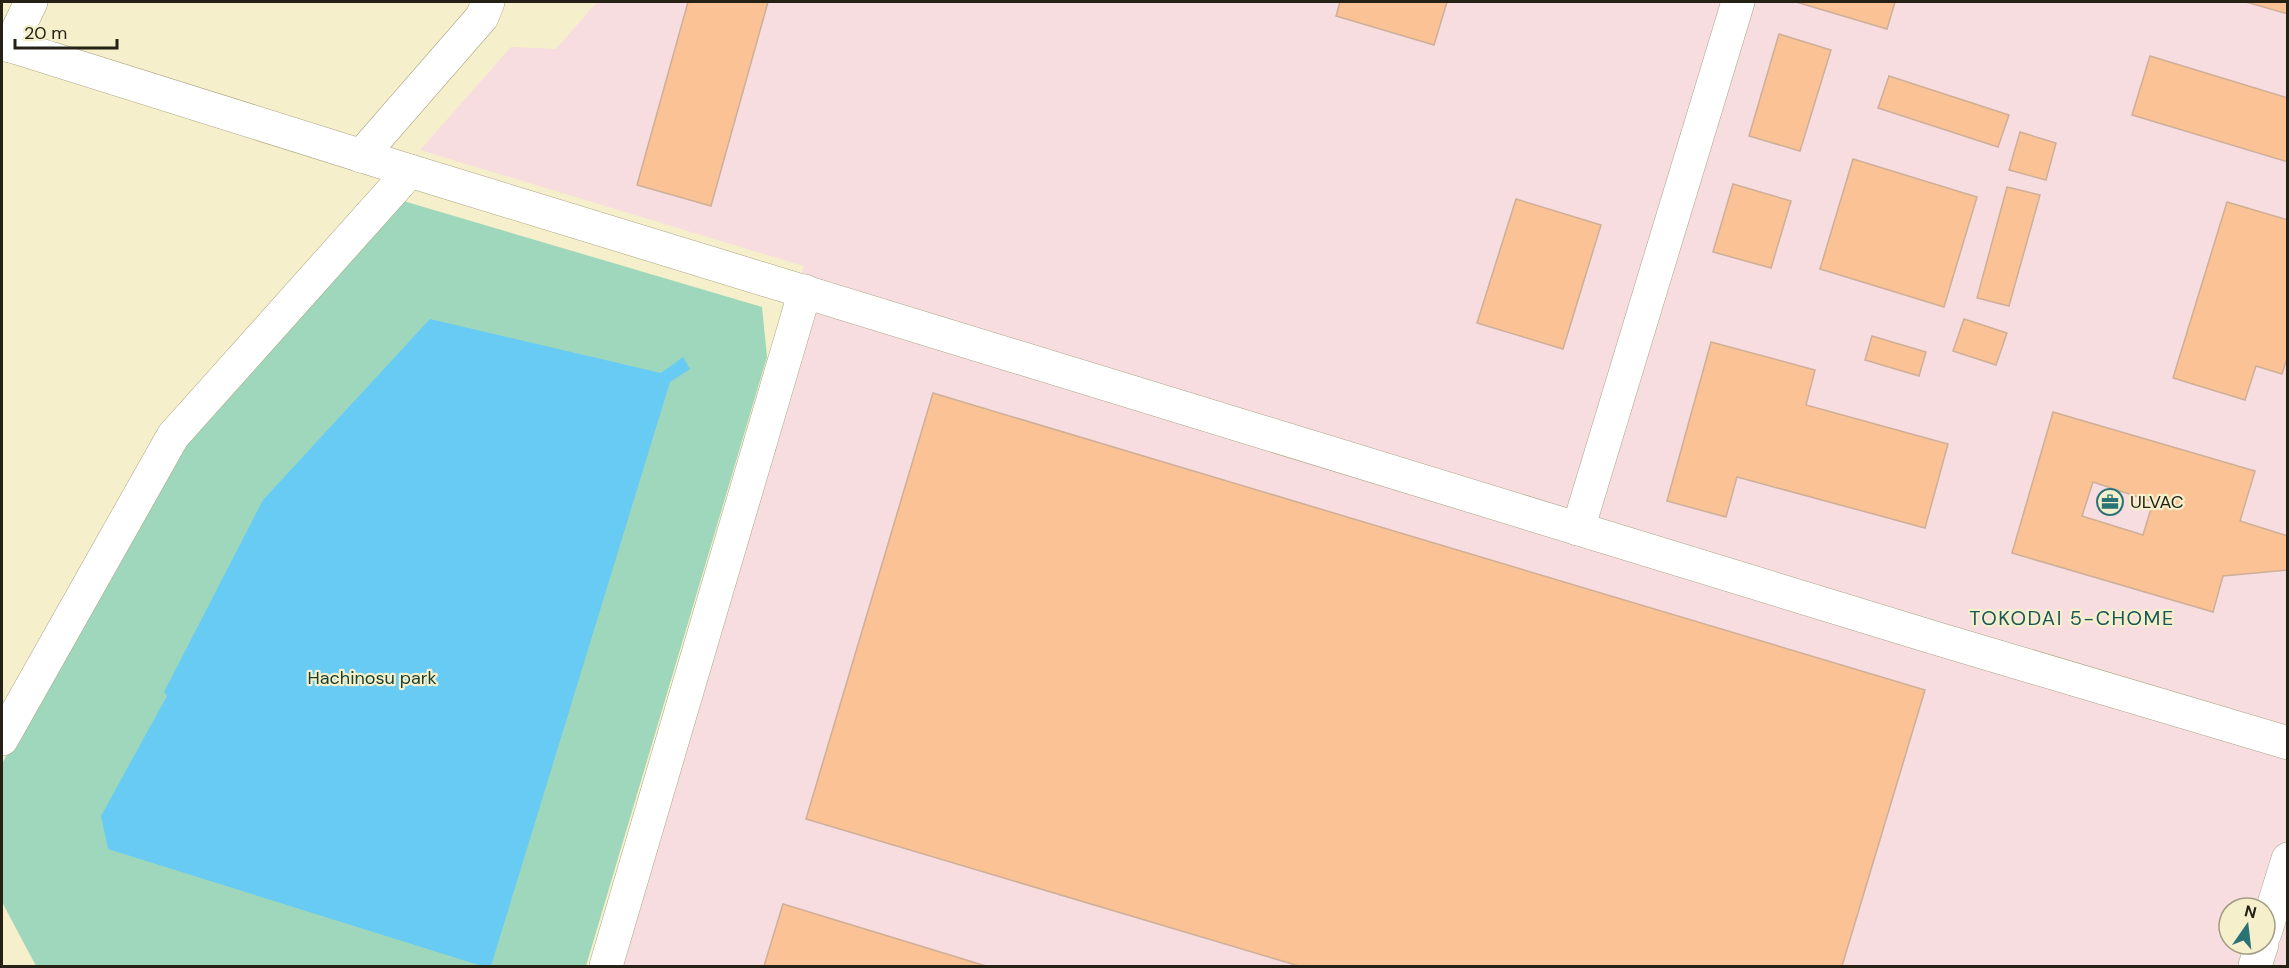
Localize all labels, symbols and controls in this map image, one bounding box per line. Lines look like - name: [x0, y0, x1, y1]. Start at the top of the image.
- scale bar: [15, 12, 117, 50]
- text: 20 m: [24, 21, 67, 45]
- office icon: ULVAC: [2095, 487, 2125, 517]
- place label: ULVAC: [2130, 490, 2184, 514]
- district label: TOKODAI 5-CHOME: [1969, 605, 2175, 631]
- park label: Hachinosu park: [308, 666, 436, 690]
- north arrow: [2217, 896, 2277, 956]
- text: N: [2242, 900, 2259, 924]

